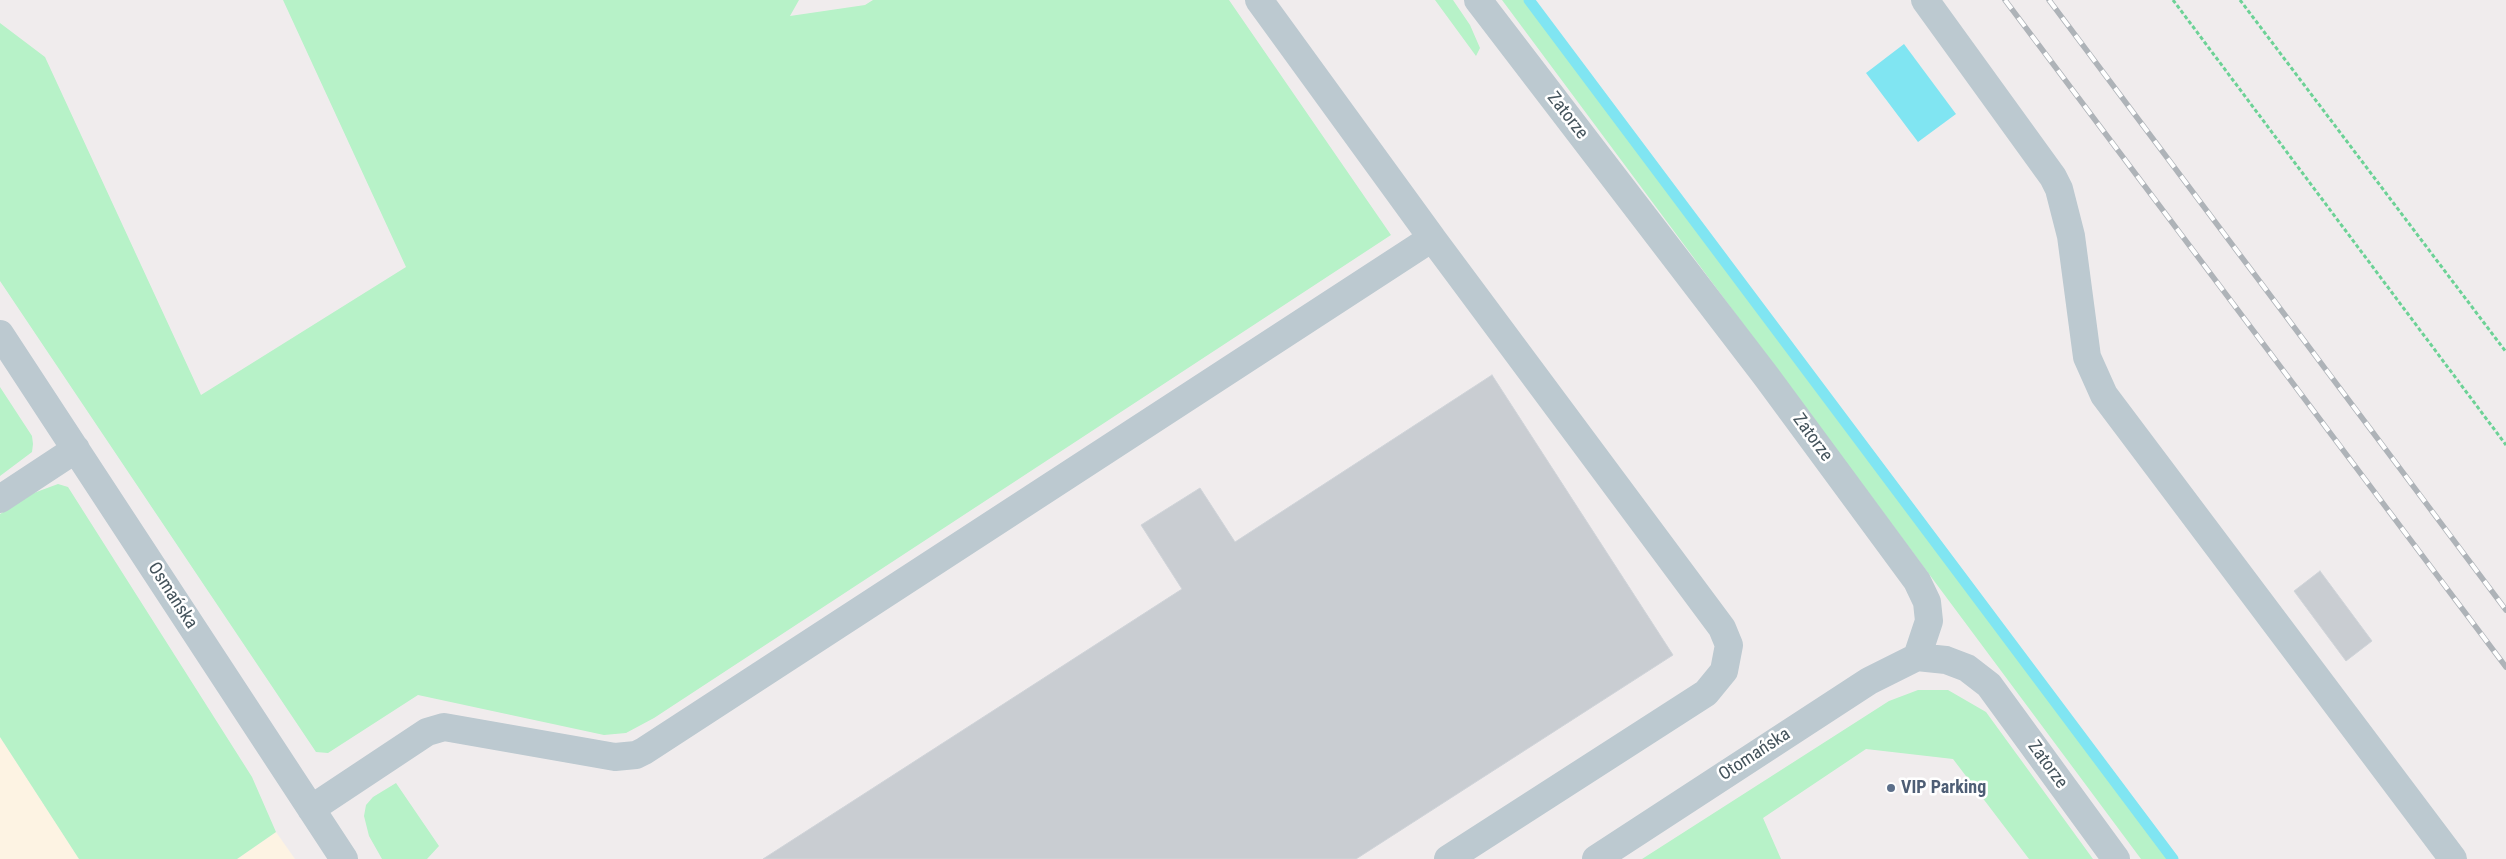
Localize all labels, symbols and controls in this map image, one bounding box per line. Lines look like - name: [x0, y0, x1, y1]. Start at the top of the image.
- street label: Zatorze: [1542, 88, 1592, 144]
- street label: Zatorze: [1787, 410, 1837, 466]
- street label: Osmańska: [143, 559, 201, 633]
- street label: Otomańska: [1715, 724, 1795, 786]
- street label: Zatorze: [2022, 737, 2072, 793]
- place label: VIP Parking: [1901, 777, 1986, 799]
- marker: VIP Parking: [1885, 782, 1897, 794]

